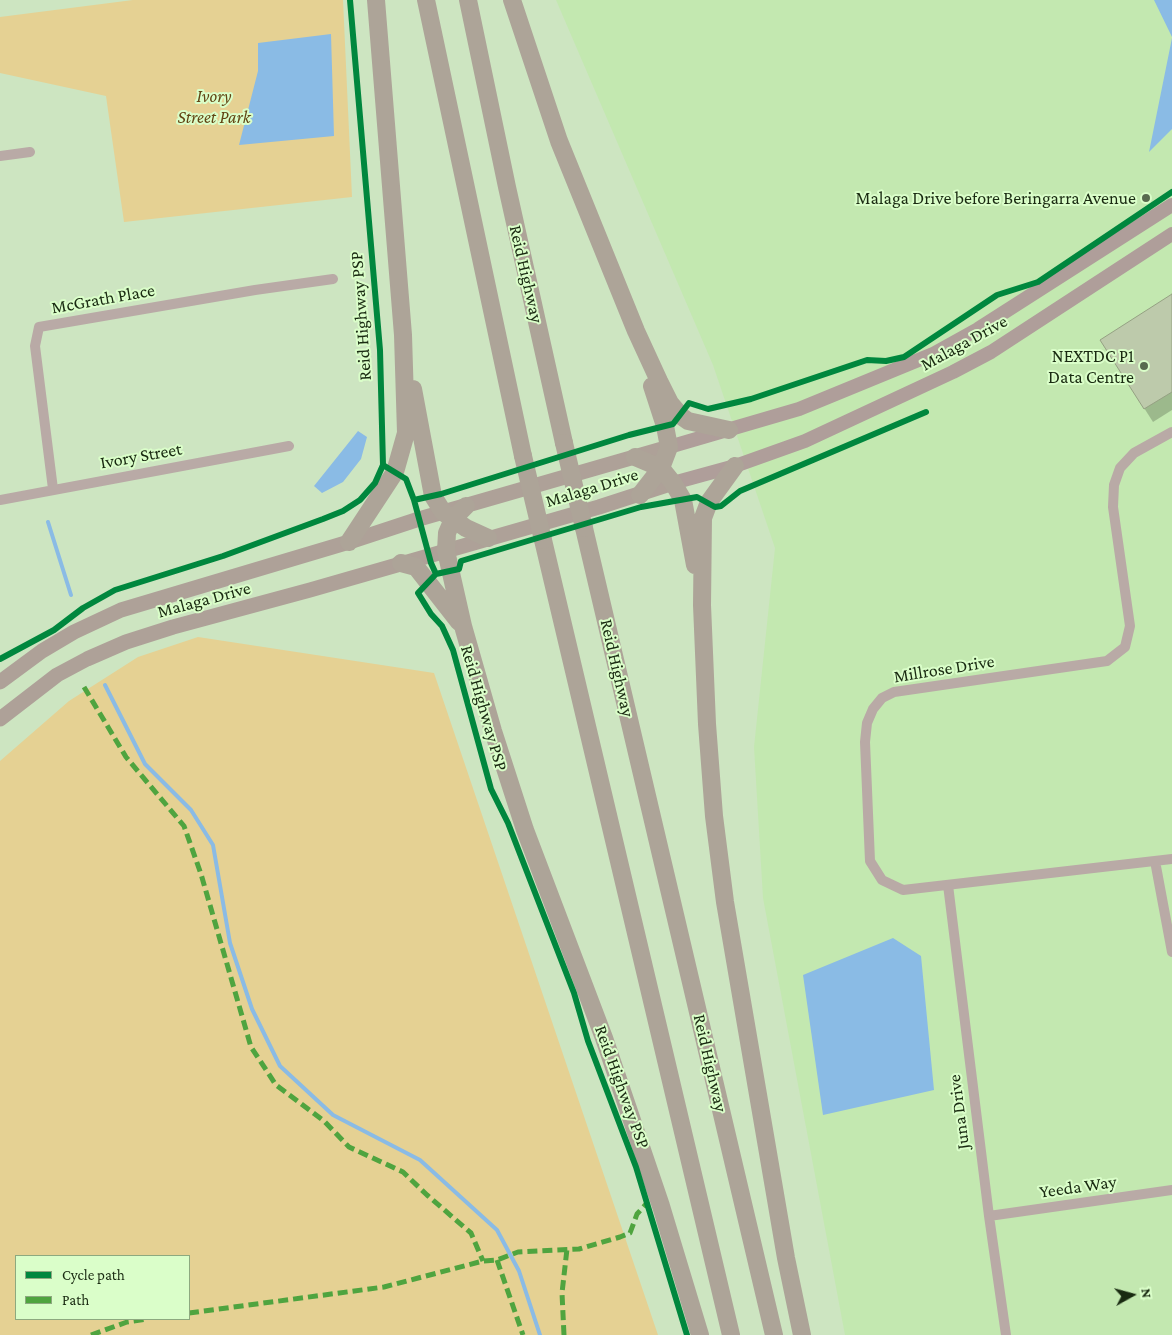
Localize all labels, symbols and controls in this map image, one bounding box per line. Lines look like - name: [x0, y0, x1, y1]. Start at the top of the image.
- park label: Ivory Street Park: [177, 85, 251, 128]
- place label: Malaga Drive before Beringarra Avenue: [856, 187, 1136, 209]
- marker: Malaga Drive before Beringarra Avenue: [1140, 192, 1152, 204]
- street label: Reid Highway: [504, 223, 548, 325]
- street label: Reid Highway PSP: [346, 251, 376, 381]
- street label: McGrath Place: [50, 279, 156, 319]
- street label: Malaga Drive: [917, 310, 1011, 376]
- place label: NEXTDC P1 Data Centre: [1048, 345, 1134, 388]
- marker: NEXTDC P1 Data Centre: [1138, 360, 1150, 372]
- street label: Ivory Street: [98, 438, 184, 474]
- street label: Malaga Drive: [543, 464, 641, 512]
- street label: Malaga Drive: [155, 577, 253, 623]
- street label: Reid Highway: [595, 617, 639, 719]
- street label: Reid Highway PSP: [456, 643, 512, 773]
- street label: Millrose Drive: [892, 650, 996, 688]
- street label: Reid Highway: [688, 1012, 732, 1114]
- street label: Reid Highway PSP: [590, 1022, 654, 1152]
- street label: Juna Drive: [944, 1073, 974, 1151]
- street label: Yeeda Way: [1038, 1171, 1118, 1203]
- legend: [15, 1255, 190, 1320]
- text: Cycle path: [62, 1267, 125, 1283]
- north arrow: [1107, 1270, 1157, 1320]
- text: N: [1138, 1287, 1155, 1299]
- text: Path: [62, 1292, 89, 1308]

